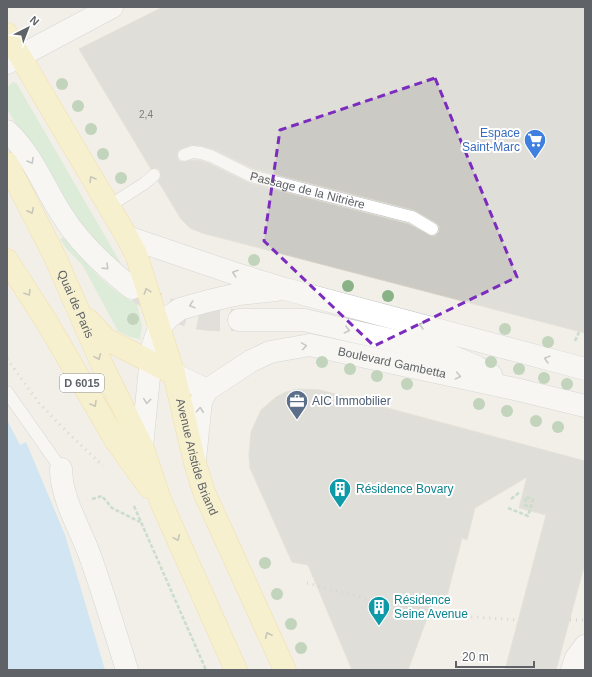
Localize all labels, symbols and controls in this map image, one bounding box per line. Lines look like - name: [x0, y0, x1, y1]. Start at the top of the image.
- north arrow: [8, 8, 48, 48]
- text: N: [28, 13, 42, 28]
- house number: 2,4: [139, 109, 153, 120]
- place label: Espace Saint-Marc: [462, 126, 520, 154]
- supermarket icon: Espace Saint-Marc: [522, 127, 548, 160]
- one-way arrow: [27, 157, 34, 164]
- street label: Passage de la Nitrière: [248, 169, 367, 212]
- one-way arrow: [90, 176, 97, 183]
- one-way arrow: [26, 207, 33, 214]
- one-way arrow: [101, 262, 109, 270]
- street label: Quai de Paris: [55, 268, 97, 340]
- one-way arrow: [231, 270, 238, 278]
- one-way arrow: [144, 287, 152, 294]
- one-way arrow: [23, 289, 31, 296]
- one-way arrow: [189, 301, 196, 309]
- one-way arrow: [419, 321, 426, 330]
- one-way arrow: [343, 325, 350, 334]
- one-way arrow: [301, 342, 307, 351]
- street label: Boulevard Gambetta: [337, 344, 448, 381]
- one-way arrow: [94, 353, 102, 360]
- one-way arrow: [544, 355, 551, 364]
- one-way arrow: [455, 372, 462, 380]
- road number: D 6015: [60, 374, 104, 392]
- office icon: AIC Immobilier: [284, 388, 310, 421]
- place label: AIC Immobilier: [312, 394, 391, 408]
- street label: Avenue Aristide Briand: [173, 397, 221, 518]
- one-way arrow: [143, 398, 152, 404]
- one-way arrow: [90, 400, 97, 407]
- one-way arrow: [195, 407, 204, 413]
- building icon: Résidence Bovary: [327, 476, 353, 509]
- place label: Résidence Bovary: [356, 482, 453, 496]
- one-way arrow: [172, 534, 180, 541]
- place label: Résidence Seine Avenue: [394, 593, 468, 621]
- building icon: Résidence Seine Avenue: [366, 594, 392, 627]
- one-way arrow: [265, 631, 273, 638]
- scale bar: [456, 643, 534, 669]
- text: 20 m: [462, 650, 489, 664]

